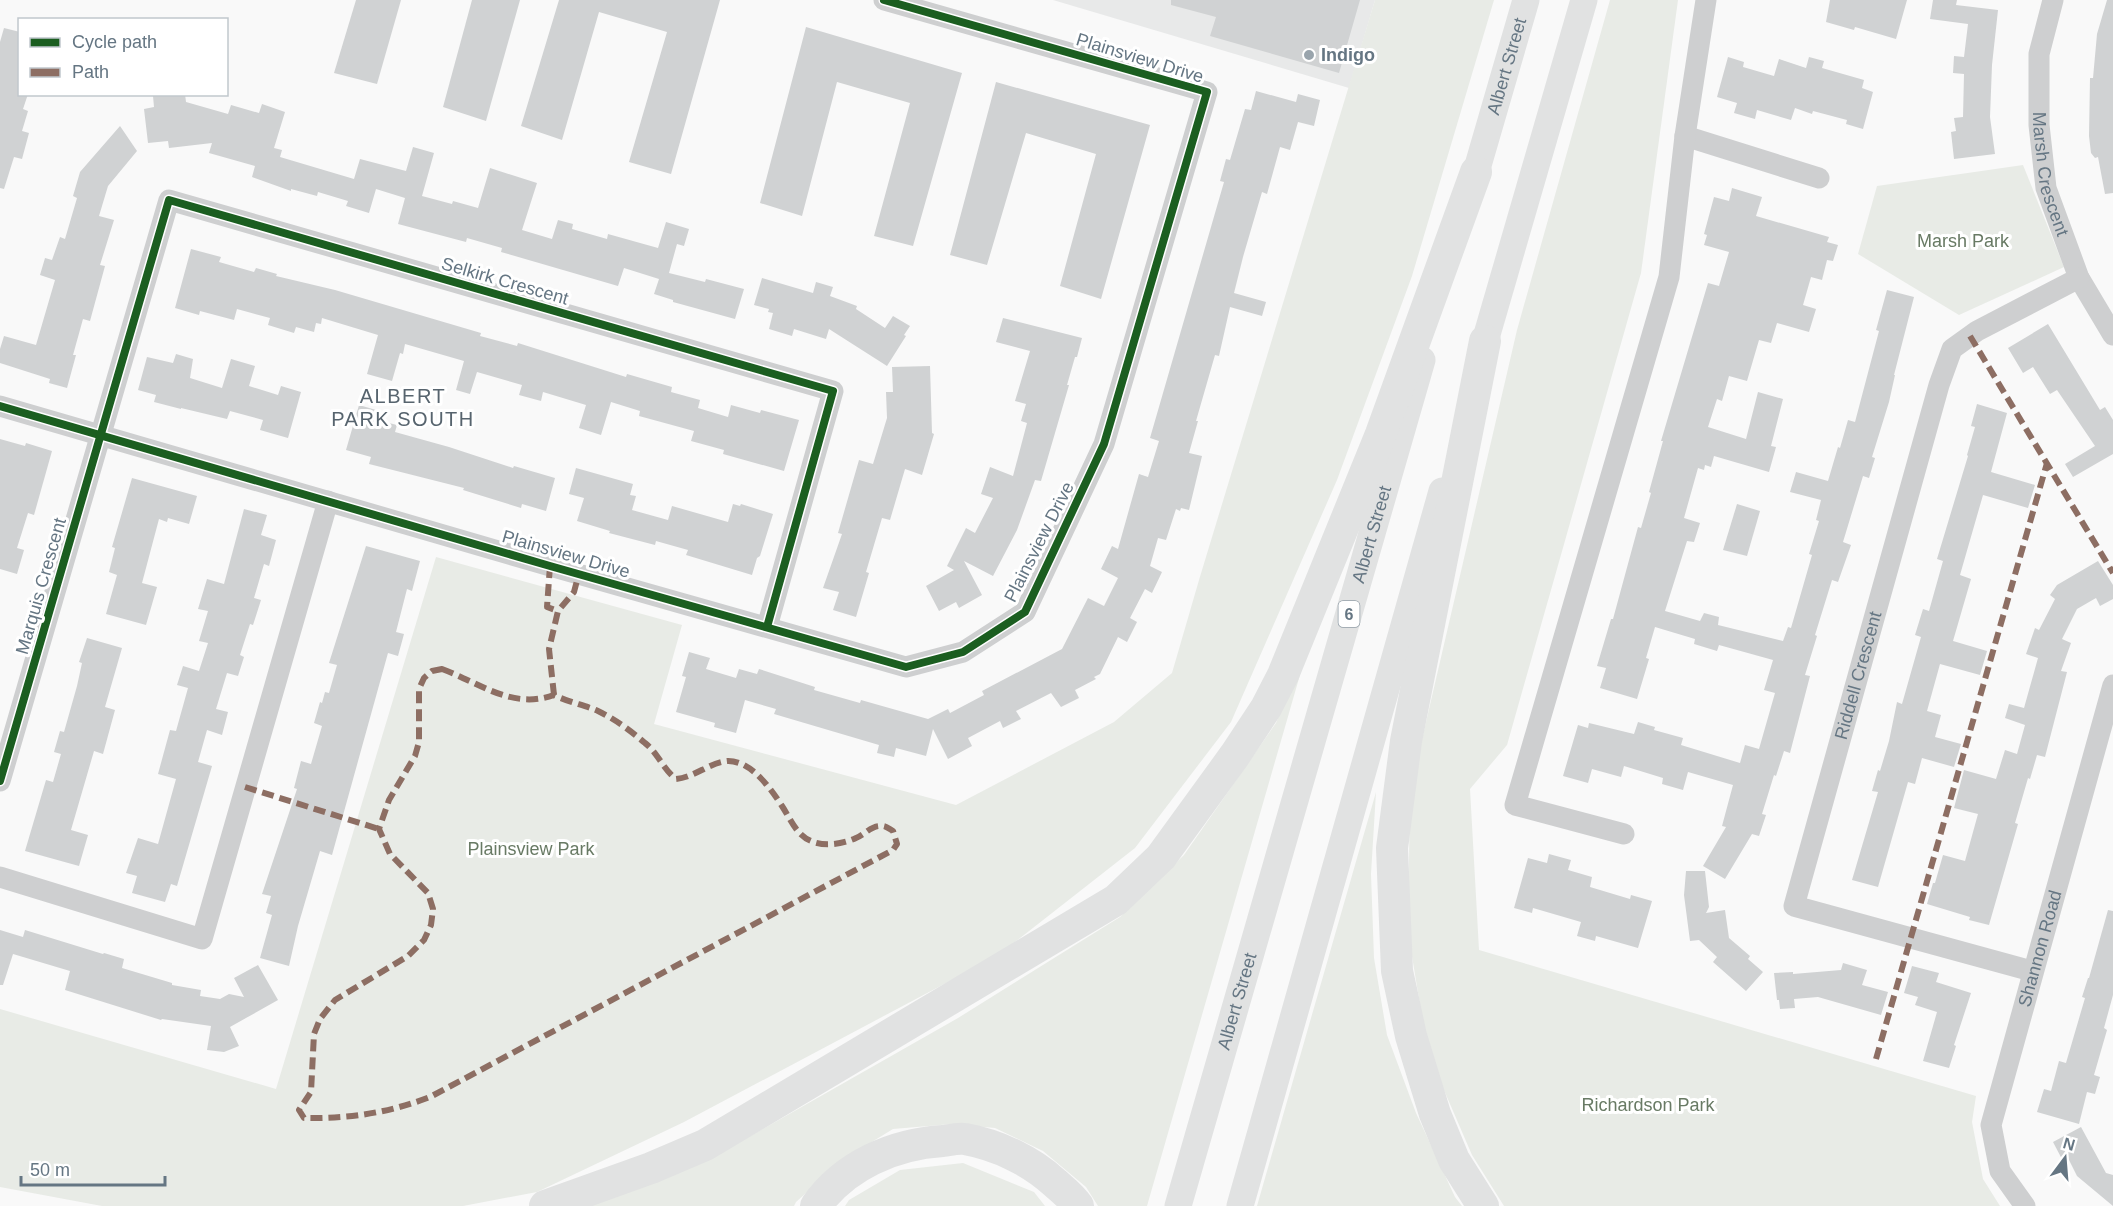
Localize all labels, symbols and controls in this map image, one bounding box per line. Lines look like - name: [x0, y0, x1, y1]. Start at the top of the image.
- street label: Albert Street: [1483, 15, 1530, 117]
- legend: [18, 18, 228, 96]
- street label: Plainsview Drive: [1074, 29, 1206, 87]
- text: Cycle path: [72, 32, 157, 52]
- place label: Indigo: [1321, 45, 1375, 65]
- marker: Indigo: [1302, 48, 1316, 62]
- text: Path: [72, 62, 109, 82]
- street label: Marsh Crescent: [2029, 112, 2073, 239]
- park label: Marsh Park: [1917, 231, 2010, 251]
- street label: Selkirk Crescent: [439, 253, 571, 309]
- district label: ALBERT PARK SOUTH: [331, 385, 475, 430]
- street label: Plainsview Drive: [1000, 479, 1078, 605]
- street label: Albert Street: [1348, 483, 1395, 585]
- street label: Marquis Crescent: [12, 515, 70, 657]
- street label: Plainsview Drive: [500, 526, 632, 582]
- road number: 6: [1338, 601, 1360, 627]
- street label: Riddell Crescent: [1831, 609, 1886, 742]
- park label: Plainsview Park: [467, 839, 596, 859]
- street label: Shannon Road: [2014, 888, 2066, 1009]
- street label: Albert Street: [1214, 950, 1261, 1052]
- park label: Richardson Park: [1581, 1095, 1716, 1115]
- north arrow: [2035, 1128, 2095, 1188]
- text: N: [2061, 1134, 2077, 1154]
- scale bar: [21, 1149, 165, 1187]
- text: 50 m: [30, 1160, 70, 1180]

